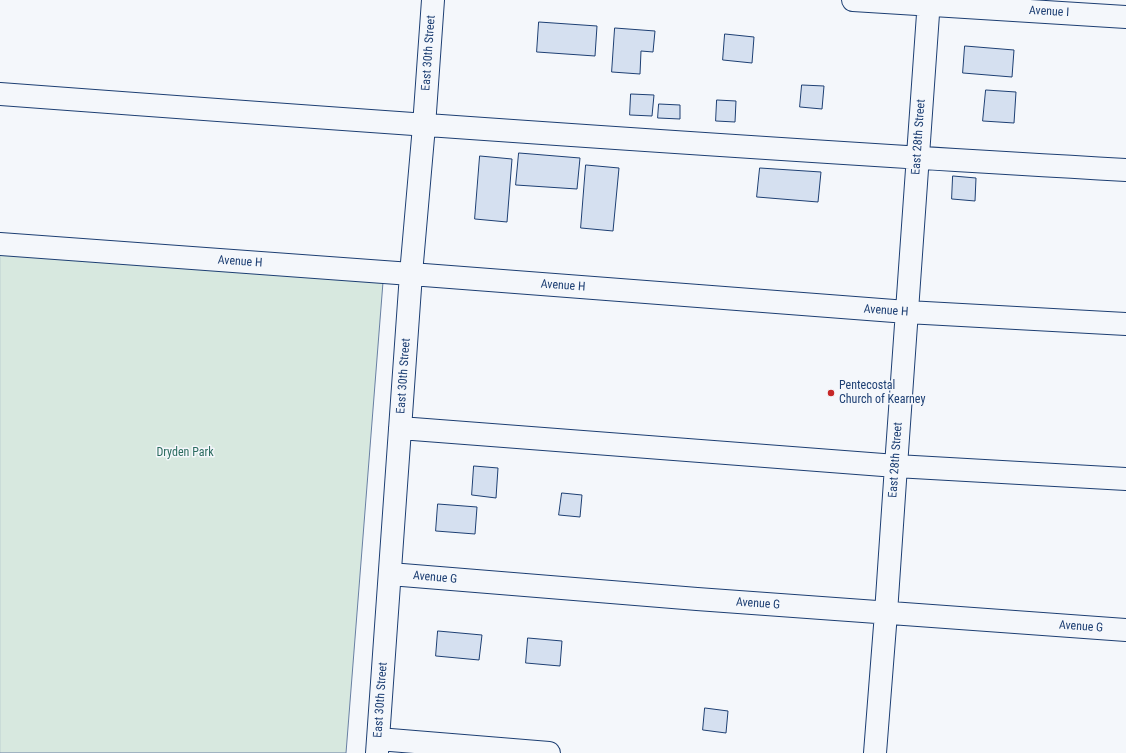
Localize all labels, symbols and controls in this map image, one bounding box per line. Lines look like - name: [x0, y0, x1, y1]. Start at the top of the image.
- street label: Avenue I: [1029, 4, 1069, 20]
- street label: East 30th Street: [419, 15, 439, 91]
- street label: East 28th Street: [909, 99, 929, 175]
- street label: Avenue H: [217, 253, 263, 271]
- street label: Avenue H: [540, 277, 586, 295]
- street label: Avenue H: [863, 302, 909, 320]
- street label: East 30th Street: [394, 338, 414, 414]
- place label: Pentecostal Church of Kearney: [839, 379, 925, 407]
- marker: Pentecostal Church of Kearney: [826, 388, 836, 398]
- street label: East 28th Street: [886, 422, 906, 498]
- park label: Dryden Park: [156, 446, 214, 460]
- street label: Avenue G: [412, 569, 458, 587]
- street label: Avenue G: [735, 595, 781, 613]
- street label: Avenue G: [1058, 618, 1104, 636]
- street label: East 30th Street: [371, 662, 391, 738]

